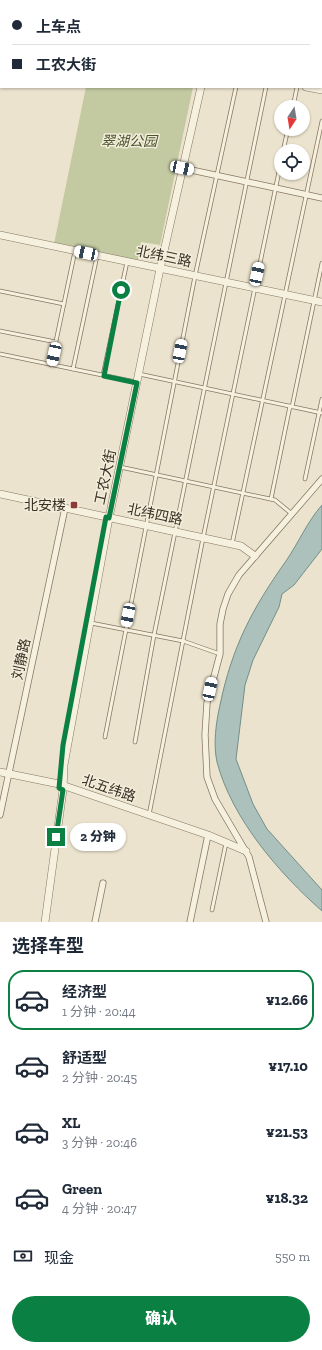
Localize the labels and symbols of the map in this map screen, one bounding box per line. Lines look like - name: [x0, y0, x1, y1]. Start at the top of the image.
- north arrow: [274, 100, 310, 136]
- park label: 翠湖公园: [101, 133, 159, 150]
- car: [169, 160, 195, 176]
- street label: 北纬三路: [135, 242, 193, 271]
- car: [73, 245, 99, 261]
- car: [249, 261, 265, 287]
- route start: [112, 281, 130, 299]
- car: [172, 338, 188, 364]
- car: [46, 341, 62, 367]
- street label: 工农大街: [91, 448, 120, 506]
- place label: 北安楼: [24, 497, 66, 514]
- marker: 北安楼: [69, 500, 79, 510]
- street label: 北纬四路: [126, 500, 184, 529]
- car: [120, 602, 136, 628]
- street label: 刘静路: [9, 637, 34, 681]
- car: [202, 676, 218, 702]
- street label: 北五纬路: [80, 771, 138, 806]
- callout: 2 分钟: [70, 823, 126, 851]
- route end: [47, 828, 65, 846]

